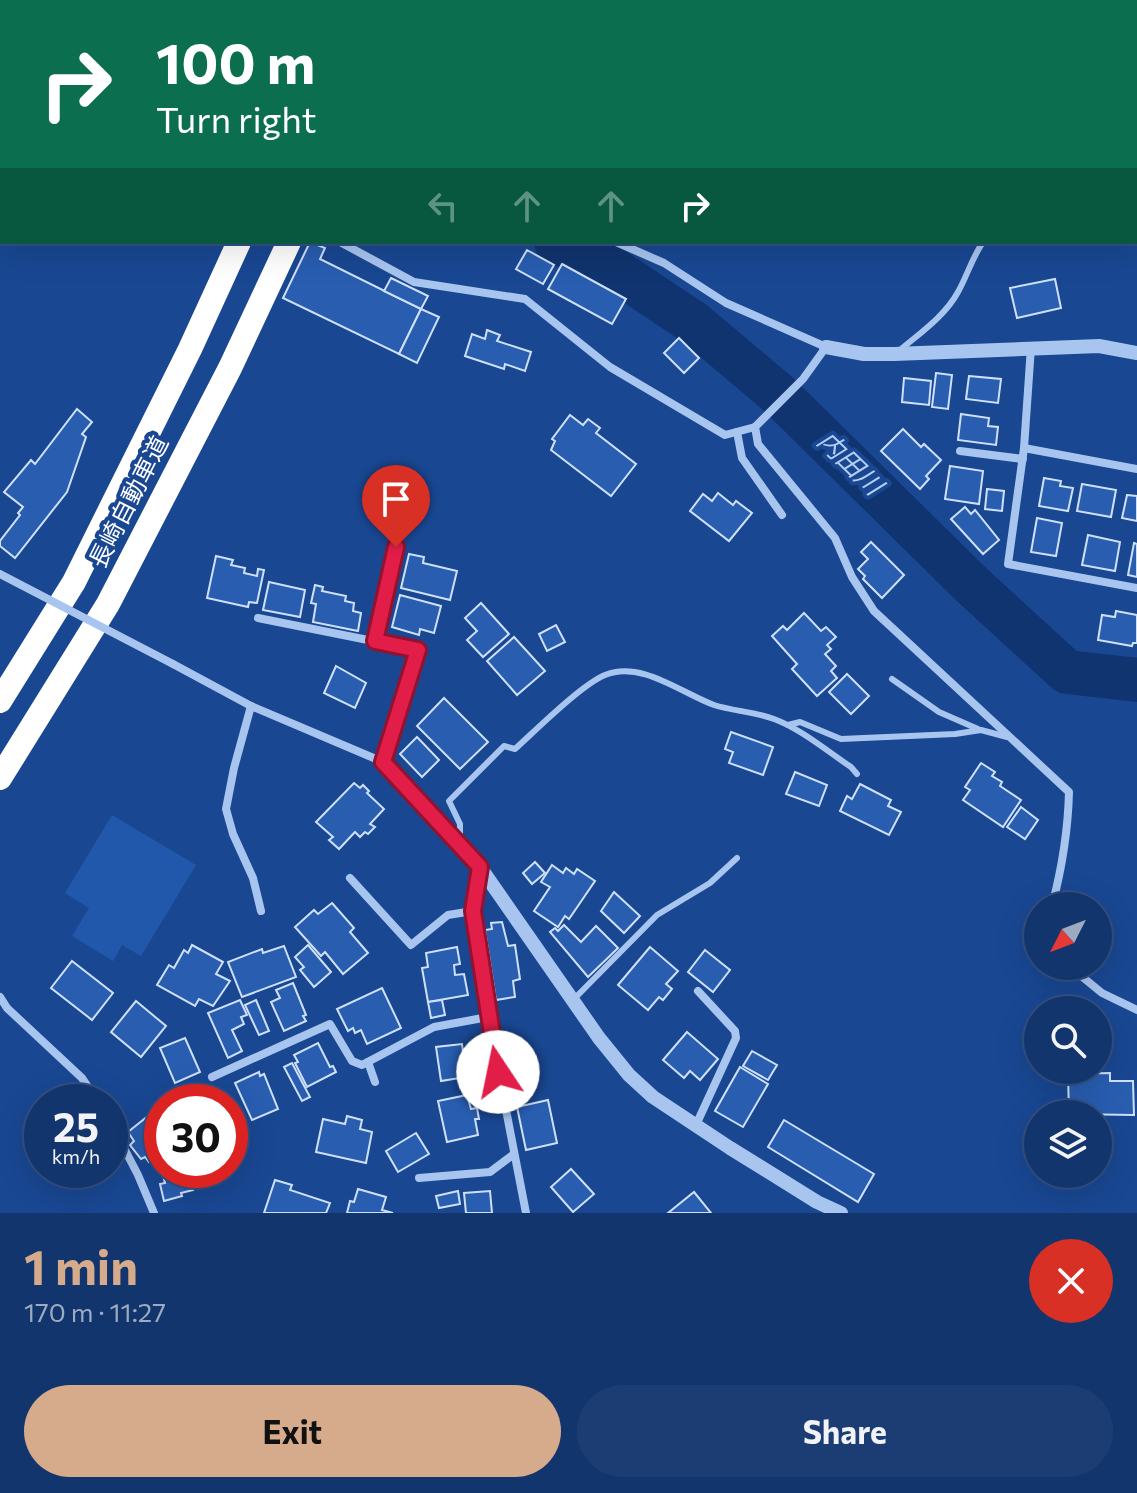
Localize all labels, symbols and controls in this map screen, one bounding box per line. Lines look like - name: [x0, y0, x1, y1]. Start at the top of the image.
- text: 100 m: [156, 27, 315, 96]
- icon: right: [24, 32, 128, 136]
- text: Turn right: [156, 96, 317, 140]
- icon: left: [421, 184, 465, 228]
- icon: ahead: [505, 184, 549, 228]
- icon: ahead: [589, 184, 633, 228]
- icon: right: [673, 184, 717, 228]
- water label: 内田川: [812, 424, 892, 502]
- street label: 長崎自動車道: [82, 431, 173, 572]
- pin: [362, 465, 430, 547]
- icon: arrive: [374, 477, 418, 521]
- north arrow: [1024, 892, 1112, 980]
- map controls: [1024, 892, 1112, 1188]
- button: search: [1024, 996, 1112, 1084]
- position arrow: [456, 1030, 540, 1114]
- speed limit sign: 30: [144, 1084, 248, 1188]
- button: layers: [1024, 1100, 1112, 1188]
- text: 25: [53, 1101, 99, 1150]
- text: km/h: [52, 1144, 100, 1168]
- text: 1 min: [24, 1236, 138, 1295]
- button: close: [1029, 1239, 1113, 1323]
- text: 170 m · 11:27: [24, 1296, 166, 1327]
- button: Exit: [24, 1385, 561, 1477]
- button: Share: [577, 1385, 1113, 1477]

